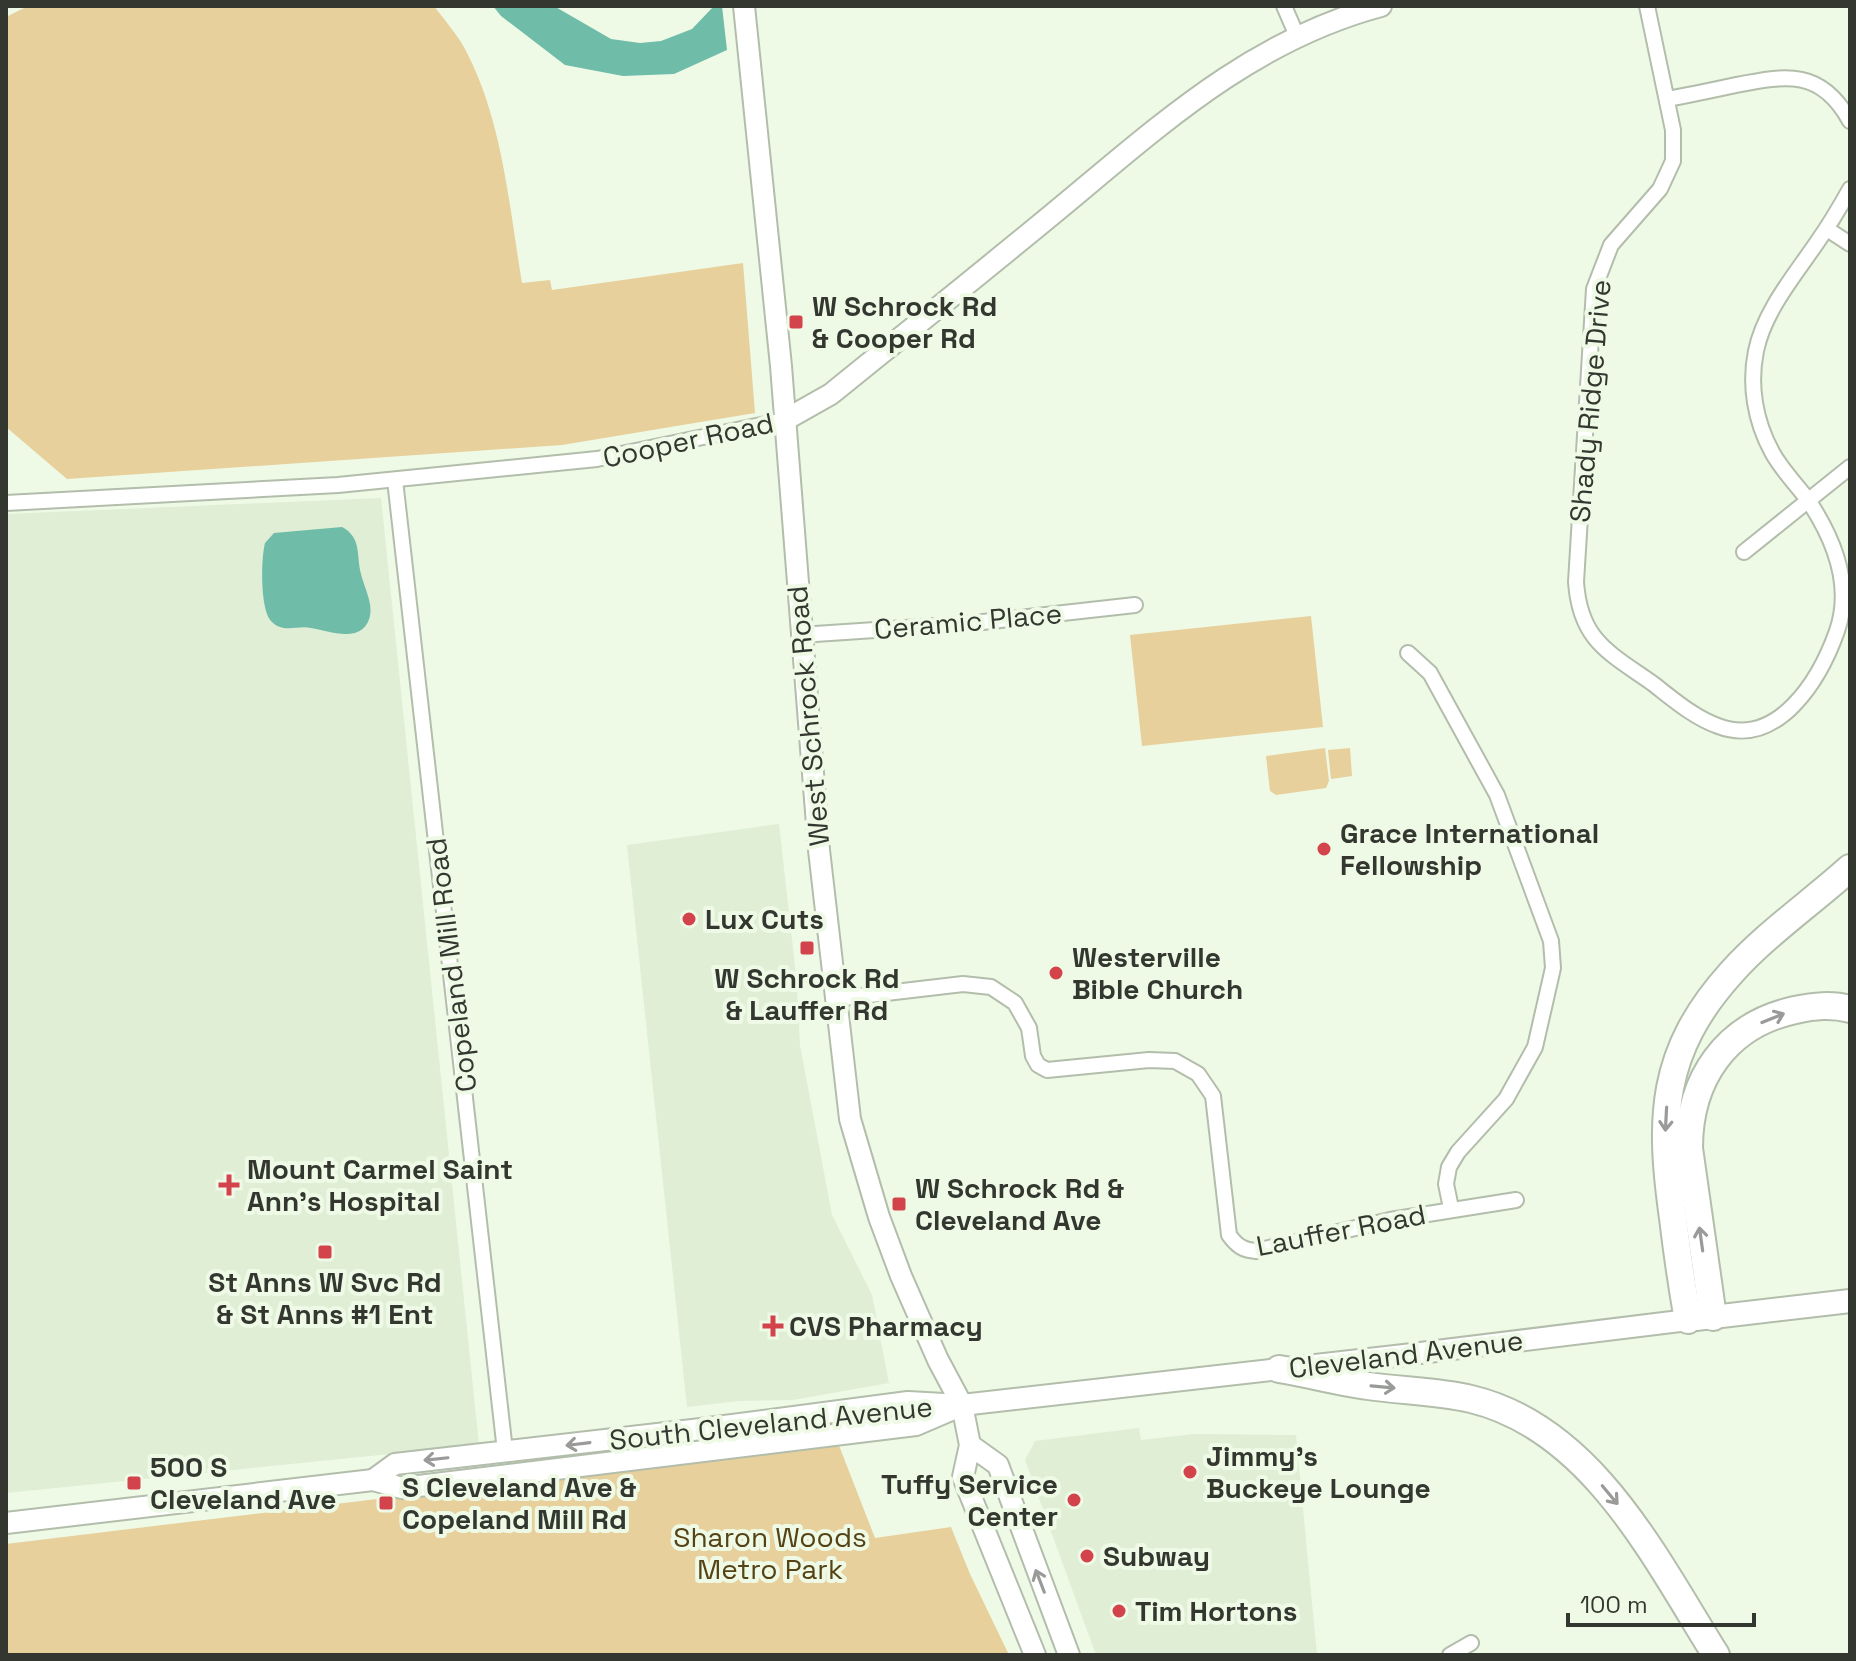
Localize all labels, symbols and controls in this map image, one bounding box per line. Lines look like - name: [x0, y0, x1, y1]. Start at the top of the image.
- street label: Shady Ridge Drive: [1561, 278, 1619, 524]
- place label: W Schrock Rd & Cooper Rd: [812, 288, 997, 356]
- marker: W Schrock Rd & Cooper Rd: [787, 313, 805, 331]
- street label: Cooper Road: [599, 404, 777, 476]
- street label: West Schrock Road: [779, 584, 837, 848]
- street label: Ceramic Place: [873, 595, 1063, 647]
- place label: Grace International Fellowship: [1340, 815, 1599, 883]
- street label: Copeland Mill Road: [418, 836, 484, 1094]
- marker: Grace International Fellowship: [1315, 840, 1333, 858]
- place label: Lux Cuts: [705, 901, 824, 937]
- marker: Lux Cuts: [680, 910, 698, 928]
- marker: W Schrock Rd & Lauffer Rd: [798, 939, 816, 957]
- place label: Westerville Bible Church: [1072, 939, 1243, 1007]
- place label: W Schrock Rd & Lauffer Rd: [714, 960, 900, 1028]
- marker: Westerville Bible Church: [1047, 964, 1065, 982]
- one-way arrow: [1760, 1009, 1785, 1024]
- one-way arrow: [1658, 1105, 1673, 1132]
- place label: Mount Carmel Saint Ann's Hospital: [247, 1151, 513, 1219]
- place label: W Schrock Rd & Cleveland Ave: [915, 1170, 1124, 1238]
- marker: Mount Carmel Saint Ann's Hospital: [218, 1174, 240, 1196]
- marker: W Schrock Rd & Cleveland Ave: [890, 1195, 908, 1213]
- street label: Lauffer Road: [1253, 1196, 1429, 1264]
- one-way arrow: [1694, 1227, 1709, 1253]
- marker: St Anns W Svc Rd & St Anns #1 Ent: [316, 1243, 334, 1261]
- place label: St Anns W Svc Rd & St Anns #1 Ent: [208, 1264, 442, 1332]
- place label: CVS Pharmacy: [789, 1308, 983, 1344]
- marker: CVS Pharmacy: [764, 1317, 782, 1335]
- street label: Cleveland Avenue: [1287, 1322, 1525, 1386]
- one-way arrow: [1369, 1380, 1396, 1395]
- street label: South Cleveland Avenue: [608, 1388, 934, 1458]
- one-way arrow: [565, 1436, 592, 1451]
- place label: Jimmy's Buckeye Lounge: [1206, 1438, 1431, 1506]
- place label: 500 S Cleveland Ave: [150, 1449, 336, 1517]
- one-way arrow: [424, 1452, 449, 1467]
- marker: Jimmy's Buckeye Lounge: [1181, 1463, 1199, 1481]
- place label: Tuffy Service Center: [881, 1466, 1058, 1534]
- place label: S Cleveland Ave & Copeland Mill Rd: [402, 1469, 637, 1537]
- marker: 500 S Cleveland Ave: [125, 1474, 143, 1492]
- one-way arrow: [1601, 1484, 1619, 1505]
- marker: Tuffy Service Center: [1065, 1491, 1083, 1509]
- marker: S Cleveland Ave & Copeland Mill Rd: [377, 1494, 395, 1512]
- park label: Sharon Woods Metro Park: [673, 1519, 867, 1587]
- place label: Subway: [1103, 1538, 1210, 1574]
- marker: Subway: [1078, 1547, 1096, 1565]
- one-way arrow: [1032, 1569, 1046, 1594]
- scale bar: [1568, 1577, 1754, 1627]
- text: 100 m: [1580, 1589, 1648, 1620]
- place label: Tim Hortons: [1135, 1593, 1298, 1629]
- marker: Tim Hortons: [1110, 1602, 1128, 1620]

